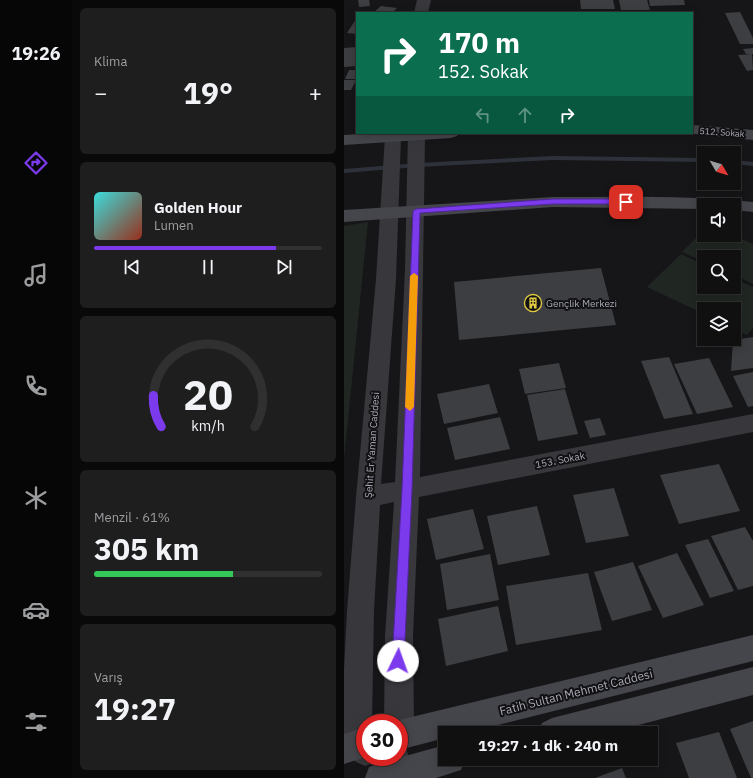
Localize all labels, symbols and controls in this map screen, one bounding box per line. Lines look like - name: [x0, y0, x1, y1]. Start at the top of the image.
- text: 170 m: [438, 24, 520, 61]
- icon: right: [372, 28, 424, 80]
- text: 19:26: [11, 42, 61, 65]
- text: Klima: [94, 53, 127, 70]
- text: 152. Sokak: [438, 60, 529, 83]
- text: 19°: [183, 73, 233, 112]
- text: −: [94, 78, 107, 107]
- text: +: [309, 78, 322, 107]
- icon: left: [472, 104, 494, 126]
- icon: ahead: [514, 104, 536, 126]
- icon: right: [556, 104, 578, 126]
- street label: 512. Sokak: [699, 125, 745, 139]
- north arrow: [697, 146, 741, 190]
- map controls: [697, 146, 741, 346]
- icon: directions: [22, 149, 50, 177]
- pin: [609, 185, 643, 219]
- icon: arrive: [615, 191, 637, 213]
- text: Golden Hour: [154, 198, 242, 217]
- button: sound: [697, 198, 741, 242]
- text: Lumen: [154, 217, 194, 234]
- button: search: [697, 250, 741, 294]
- icon: previous: [121, 256, 143, 278]
- icon: pause: [197, 256, 219, 278]
- icon: next: [273, 256, 295, 278]
- icon: music: [22, 261, 50, 289]
- building icon: Gençlik Merkezi: [523, 293, 543, 313]
- place label: Gençlik Merkezi: [546, 297, 617, 310]
- button: layers: [697, 302, 741, 346]
- text: 20: [183, 367, 233, 421]
- icon: phone: [22, 372, 50, 400]
- street label: Şehit Er Yaman Caddesi: [362, 392, 382, 498]
- text: km/h: [191, 416, 225, 435]
- street label: 153. Sokak: [534, 449, 587, 471]
- icon: climate: [22, 484, 50, 512]
- text: Menzil · 61%: [94, 509, 170, 526]
- text: 305 km: [94, 529, 199, 568]
- icon: car: [22, 596, 50, 624]
- position arrow: [377, 640, 419, 682]
- street label: Fatih Sultan Mehmet Caddesi: [498, 666, 654, 718]
- text: Varış: [94, 669, 123, 686]
- text: 19:27: [94, 689, 176, 728]
- icon: filters: [22, 708, 50, 736]
- speed limit sign: 30: [356, 714, 408, 766]
- text: 19:27 · 1 dk · 240 m: [478, 736, 618, 755]

